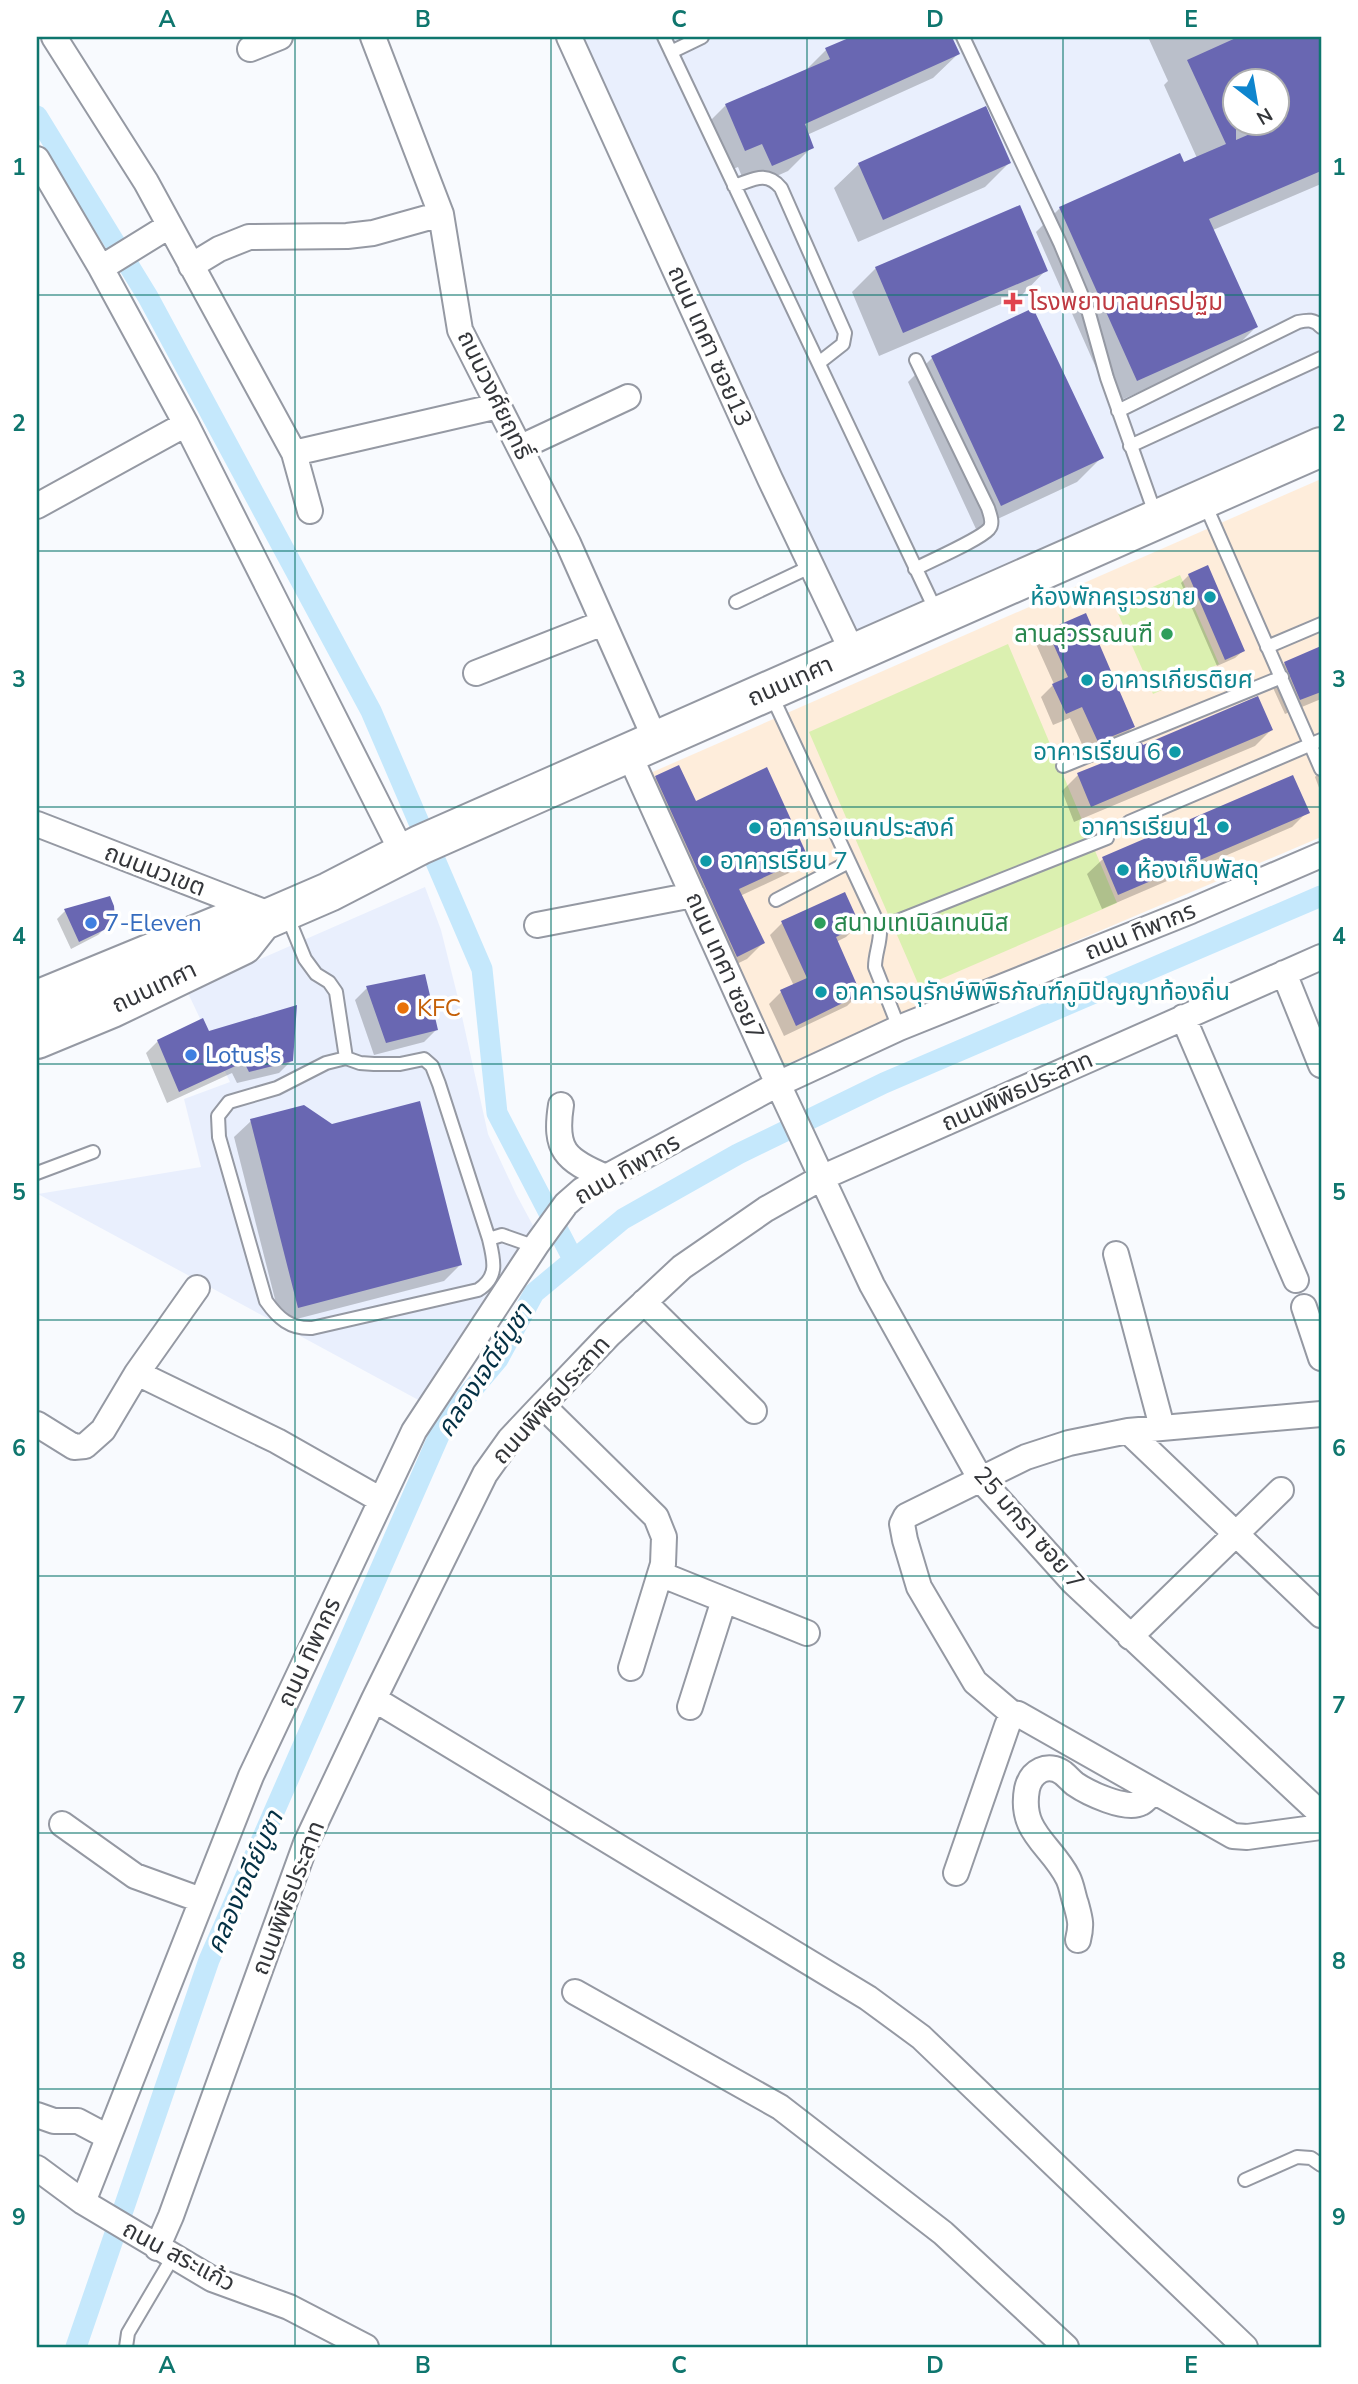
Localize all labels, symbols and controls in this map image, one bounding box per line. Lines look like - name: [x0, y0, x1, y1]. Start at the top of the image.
- text: A: [158, 4, 176, 35]
- text: B: [415, 4, 431, 35]
- text: C: [671, 4, 687, 35]
- text: D: [926, 4, 944, 35]
- text: E: [1184, 4, 1198, 35]
- north arrow: [1222, 66, 1292, 136]
- text: N: [1251, 101, 1277, 131]
- text: 1: [12, 152, 26, 183]
- text: 1: [1332, 152, 1346, 183]
- street label: ถนน เทศา ซอย13: [660, 261, 760, 431]
- place label: โรงพยาบาลนครปฐม: [1029, 286, 1223, 318]
- marker: โรงพยาบาลนครปฐม: [1003, 292, 1023, 312]
- street label: ถนนวงศ์ยฤทธิ์: [450, 325, 540, 465]
- text: 2: [12, 408, 26, 439]
- text: 2: [1332, 408, 1346, 439]
- place label: ห้องพักครูเวรชาย: [1030, 581, 1196, 613]
- marker: ห้องพักครูเวรชาย: [1202, 589, 1218, 605]
- place label: ลานสุวรรณนฑี: [1014, 618, 1153, 650]
- marker: ลานสุวรรณนฑี: [1159, 626, 1175, 642]
- street label: ถนนเทศา: [742, 648, 838, 714]
- text: 3: [12, 664, 26, 695]
- place label: อาคารเกียรติยศ: [1101, 664, 1253, 696]
- text: 3: [1332, 664, 1346, 695]
- marker: อาคารเกียรติยศ: [1079, 672, 1095, 688]
- place label: อาคารเรียน 6: [1033, 736, 1161, 768]
- marker: อาคารเรียน 6: [1167, 744, 1183, 760]
- place label: อาคารเรียน 1: [1081, 811, 1209, 843]
- place label: อาคารอเนกประสงค์: [769, 812, 954, 844]
- marker: อาคารเรียน 1: [1215, 819, 1231, 835]
- marker: อาคารอเนกประสงค์: [747, 820, 763, 836]
- street label: ถนนนวเขต: [100, 836, 210, 904]
- place label: อาคารเรียน 7: [720, 845, 848, 877]
- marker: อาคารเรียน 7: [698, 853, 714, 869]
- place label: ห้องเก็บพัสดุ: [1137, 854, 1259, 886]
- marker: ห้องเก็บพัสดุ: [1115, 862, 1131, 878]
- street label: ถนน เทศา ซอย7: [678, 887, 772, 1045]
- street label: ถนน ทิพากร: [1080, 894, 1200, 968]
- place label: 7-Eleven: [105, 907, 202, 939]
- place label: สนามเทเบิลเทนนิส: [834, 907, 1008, 939]
- marker: 7-Eleven: [83, 915, 99, 931]
- marker: สนามเทเบิลเทนนิส: [812, 915, 828, 931]
- text: 4: [12, 921, 26, 952]
- text: 4: [1332, 921, 1346, 952]
- street label: ถนนเทศา: [106, 953, 202, 1021]
- place label: อาคารอนุรักษ์พิพิธภัณฑ์ภูมิปัญญาท้องถิ่น: [835, 976, 1230, 1008]
- marker: อาคารอนุรักษ์พิพิธภัณฑ์ภูมิปัญญาท้องถิ่น: [813, 984, 829, 1000]
- place label: KFC: [417, 992, 461, 1024]
- marker: KFC: [395, 1000, 411, 1016]
- place label: Lotus's: [205, 1039, 281, 1071]
- street label: ถนนพิพิธประสาท: [936, 1043, 1098, 1139]
- marker: Lotus's: [183, 1047, 199, 1063]
- street label: ถนน ทิพากร: [568, 1126, 686, 1212]
- text: 5: [12, 1177, 26, 1208]
- text: 5: [1332, 1177, 1346, 1208]
- water label: คลองเจดีย์บูชา: [428, 1296, 541, 1444]
- street label: ถนนพิพิธประสาท: [485, 1329, 617, 1471]
- text: 6: [12, 1433, 26, 1464]
- text: 6: [1332, 1433, 1346, 1464]
- street label: 25 มกรา ซอย 7: [967, 1460, 1091, 1596]
- street label: ถนน ทิพากร: [270, 1592, 348, 1712]
- text: 7: [12, 1690, 26, 1721]
- text: 7: [1332, 1690, 1346, 1721]
- water label: คลองเจดีย์บูชา: [197, 1804, 292, 1959]
- street label: ถนนพิพิธประสาท: [244, 1816, 332, 1980]
- text: 8: [12, 1946, 26, 1977]
- text: 8: [1332, 1946, 1346, 1977]
- text: 9: [12, 2202, 26, 2233]
- text: 9: [1332, 2202, 1346, 2233]
- street label: ถนน สระแก้ว: [117, 2213, 241, 2299]
- text: A: [158, 2350, 176, 2381]
- text: B: [415, 2350, 431, 2381]
- text: C: [671, 2350, 687, 2381]
- text: D: [926, 2350, 944, 2381]
- text: E: [1184, 2350, 1198, 2381]

